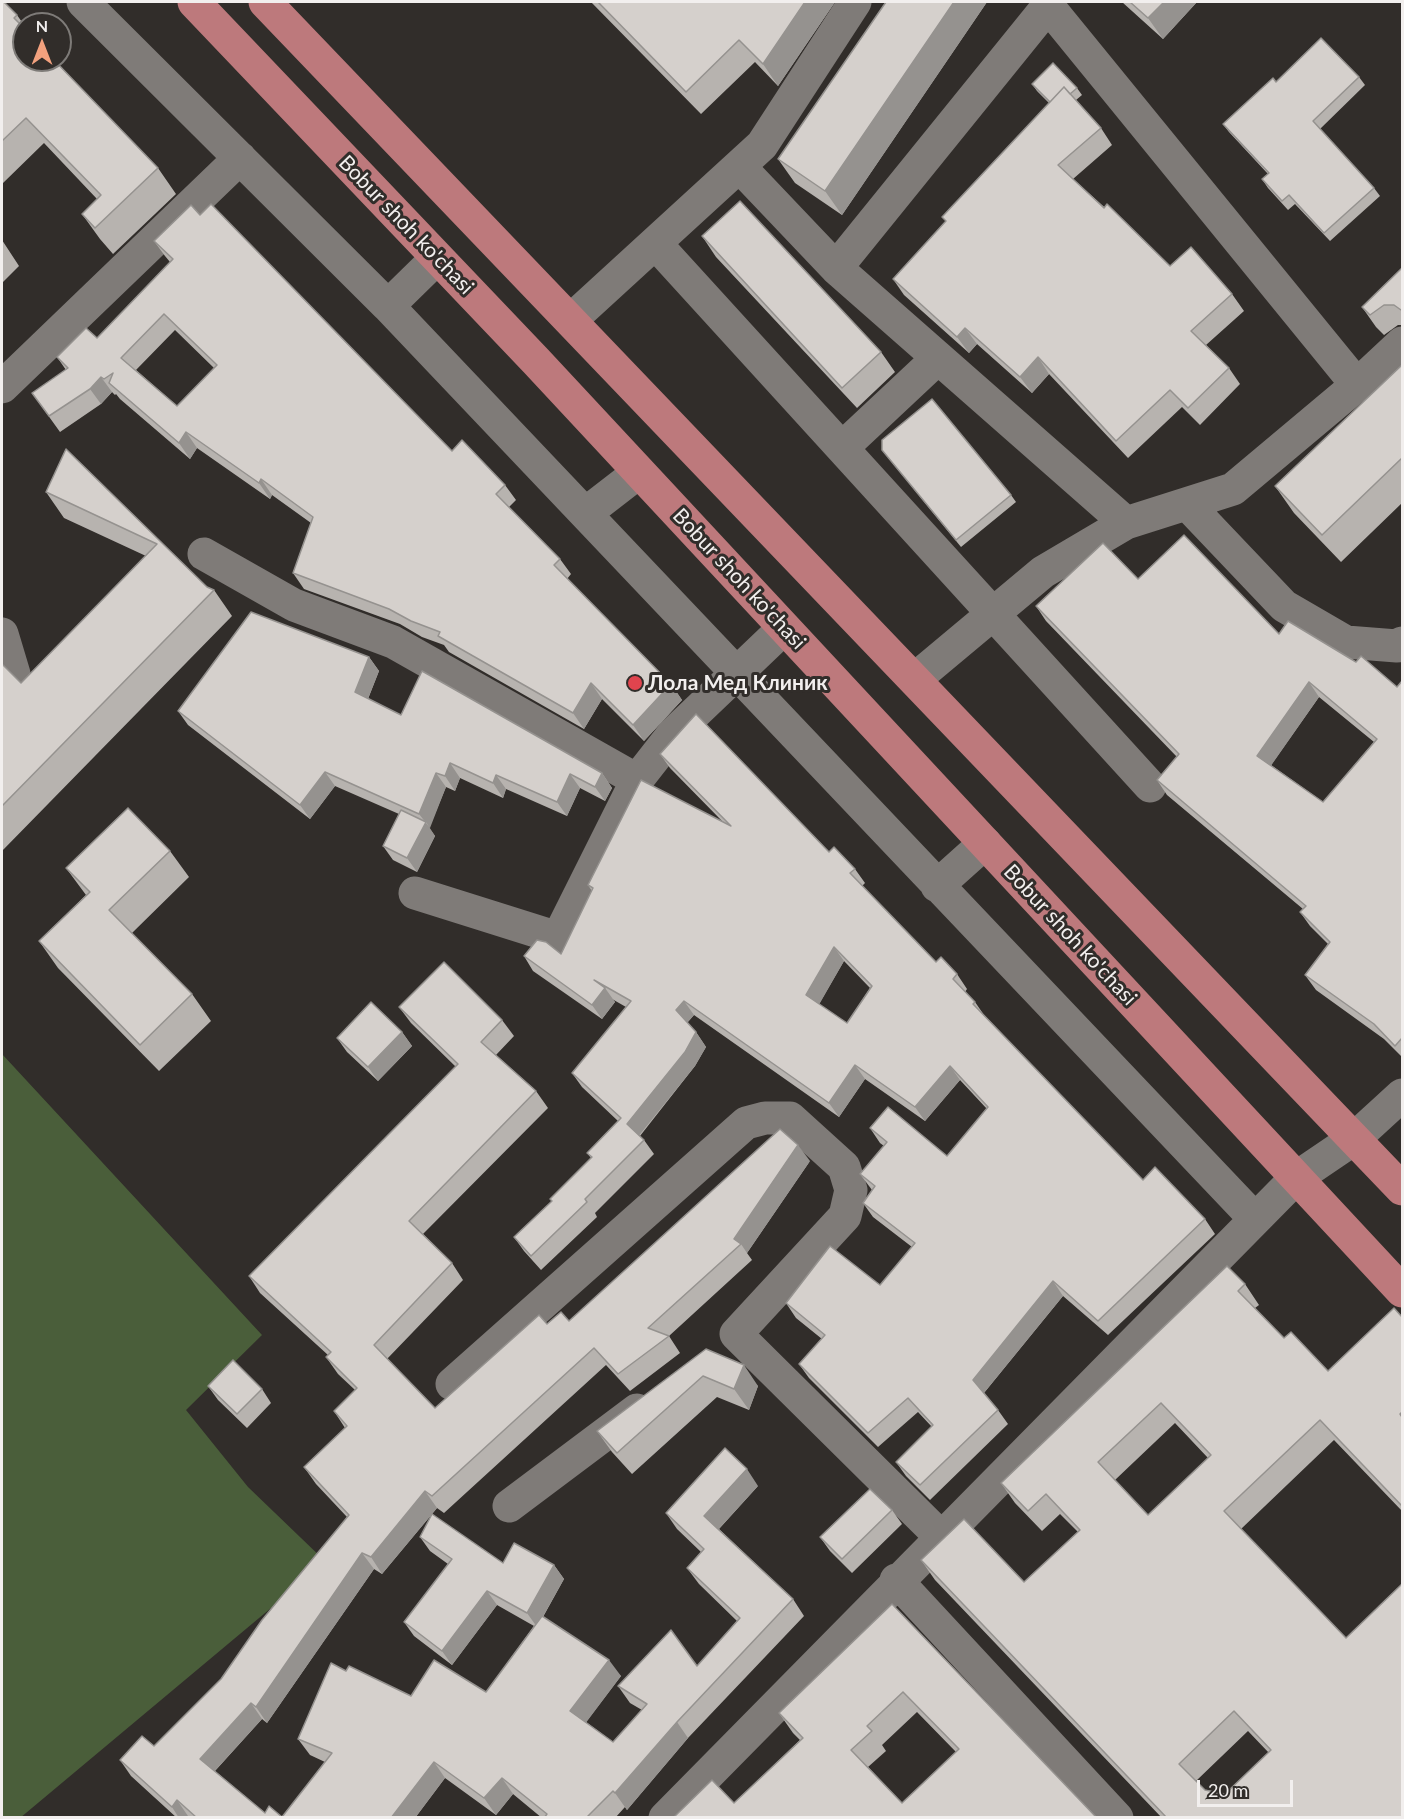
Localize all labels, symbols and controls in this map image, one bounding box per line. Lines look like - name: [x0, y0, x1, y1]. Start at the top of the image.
- north arrow: [12, 12, 72, 72]
- text: N: [36, 16, 48, 35]
- street label: Bobur shoh ko'chasi: [333, 150, 479, 300]
- street label: Bobur shoh ko'chasi: [667, 503, 811, 655]
- place label: Лола Мед Клиник: [648, 670, 828, 696]
- marker: Лола Мед Клиник: [626, 674, 644, 692]
- street label: Bobur shoh ko'chasi: [998, 859, 1142, 1011]
- scale bar: [1200, 1768, 1296, 1806]
- text: 20 m: [1208, 1779, 1248, 1801]

